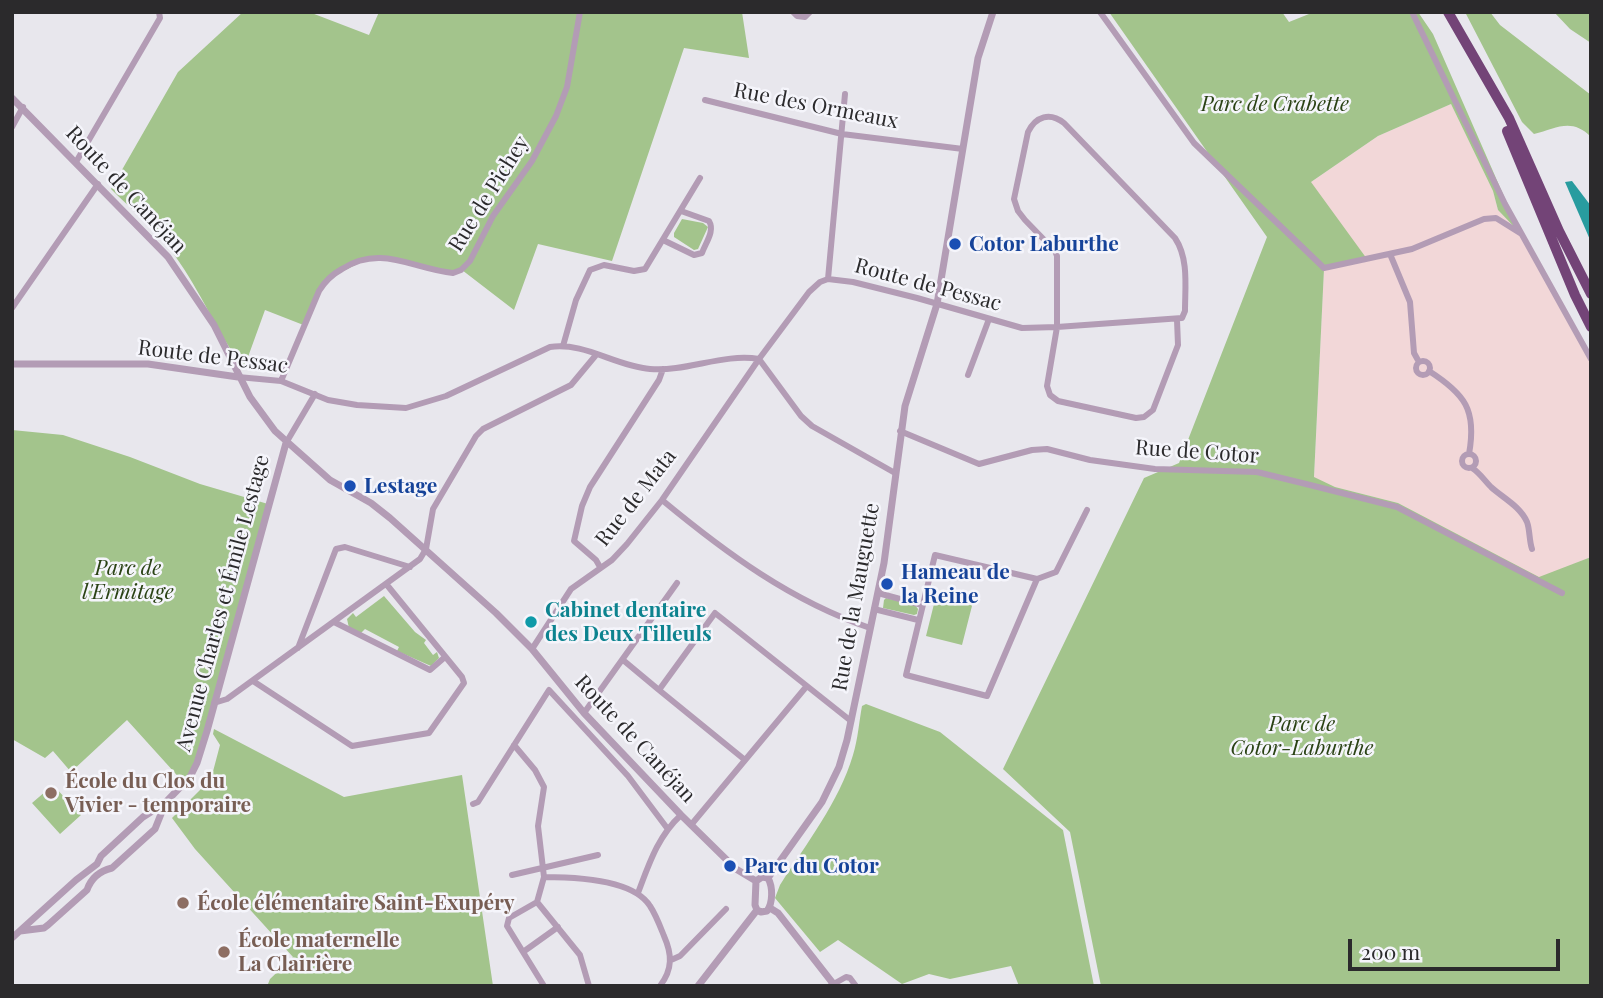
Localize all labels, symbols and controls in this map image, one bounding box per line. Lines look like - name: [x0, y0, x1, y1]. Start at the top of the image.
- street label: Rue des Ormeaux: [732, 78, 900, 134]
- park label: Parc de Crabette: [1201, 91, 1349, 117]
- street label: Route de Canéjan: [60, 121, 192, 259]
- street label: Rue de Pichey: [443, 131, 535, 257]
- place label: Cotor Laburthe: [969, 231, 1119, 257]
- marker: Cotor Laburthe: [947, 236, 963, 252]
- street label: Route de Pessac: [852, 253, 1004, 317]
- street label: Route de Pessac: [137, 335, 289, 379]
- street label: Rue de Cotor: [1134, 435, 1260, 469]
- street label: Rue de Mata: [590, 444, 682, 552]
- street label: Avenue Charles et Émile Lestage: [171, 452, 275, 754]
- place label: Lestage: [364, 473, 437, 499]
- marker: Lestage: [342, 478, 358, 494]
- street label: Rue de la Mauguette: [827, 501, 885, 693]
- park label: Parc de l'Ermitage: [82, 555, 174, 605]
- place label: Hameau de la Reine: [901, 559, 1010, 609]
- marker: Hameau de la Reine: [879, 576, 895, 592]
- place label: Cabinet dentaire des Deux Tilleuls: [545, 597, 712, 647]
- marker: Cabinet dentaire des Deux Tilleuls: [523, 614, 539, 630]
- street label: Route de Canéjan: [569, 670, 701, 808]
- park label: Parc de Cotor-Laburthe: [1230, 711, 1374, 761]
- place label: École du Clos du Vivier - temporaire: [65, 768, 251, 818]
- marker: École du Clos du Vivier - temporaire: [43, 785, 59, 801]
- place label: Parc du Cotor: [744, 853, 879, 879]
- marker: Parc du Cotor: [722, 858, 738, 874]
- place label: École élémentaire Saint-Exupéry: [197, 890, 515, 916]
- marker: École élémentaire Saint-Exupéry: [175, 895, 191, 911]
- scale bar: [1351, 925, 1563, 969]
- place label: École maternelle La Clairière: [238, 927, 400, 977]
- text: 200 m: [1361, 937, 1420, 965]
- marker: École maternelle La Clairière: [216, 944, 232, 960]

